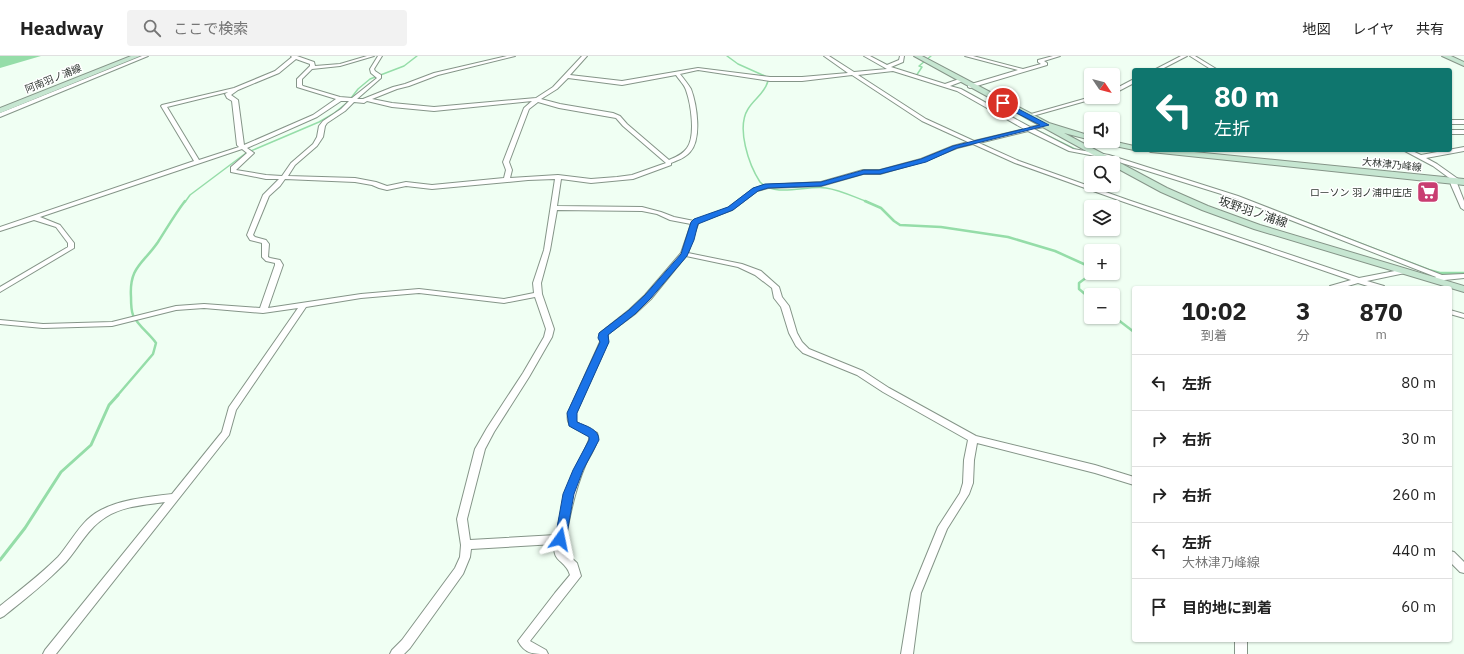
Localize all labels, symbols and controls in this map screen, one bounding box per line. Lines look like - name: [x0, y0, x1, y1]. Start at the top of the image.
- search box: [127, 10, 407, 46]
- text: Headway: [20, 16, 103, 40]
- icon: search: [141, 17, 163, 39]
- text: ここで検索: [173, 19, 248, 38]
- text: 地図: [1302, 20, 1330, 38]
- text: レイヤ: [1352, 20, 1394, 38]
- text: 共有: [1416, 20, 1444, 38]
- street label: 阿南羽ノ浦線: [23, 61, 83, 96]
- north arrow: [1084, 68, 1120, 104]
- map controls: [1084, 68, 1120, 324]
- text: 80 m: [1214, 78, 1279, 115]
- icon: left: [1148, 84, 1200, 136]
- pin: [986, 86, 1020, 120]
- icon: arrive: [992, 92, 1014, 114]
- button: sound: [1084, 112, 1120, 148]
- text: 左折: [1214, 117, 1250, 140]
- street label: 大林津乃峰線: [1361, 155, 1422, 174]
- button: search: [1084, 156, 1120, 192]
- supermarket icon: ローソン 羽ノ浦中庄店: [1415, 179, 1441, 205]
- place label: ローソン 羽ノ浦中庄店: [1310, 186, 1412, 199]
- street label: 坂野羽ノ浦線: [1217, 193, 1290, 230]
- button: layers: [1084, 200, 1120, 236]
- button: +: [1084, 244, 1120, 280]
- button: −: [1084, 288, 1120, 324]
- text: 10:02: [1181, 295, 1247, 327]
- text: 3: [1296, 295, 1310, 327]
- text: 870: [1360, 296, 1403, 328]
- text: m: [1375, 326, 1387, 343]
- text: 到着: [1201, 327, 1227, 344]
- text: 分: [1297, 327, 1310, 344]
- icon: left: [1148, 372, 1170, 394]
- text: 80 m: [1401, 373, 1436, 392]
- text: 左折: [1182, 374, 1212, 393]
- icon: right: [1148, 428, 1170, 450]
- text: 30 m: [1401, 429, 1436, 448]
- text: 右折: [1182, 430, 1212, 449]
- icon: right: [1148, 484, 1170, 506]
- text: 260 m: [1392, 485, 1436, 504]
- text: 右折: [1182, 486, 1212, 505]
- position arrow: [539, 518, 581, 560]
- text: 左折: [1182, 533, 1212, 552]
- icon: left: [1148, 540, 1170, 562]
- text: 440 m: [1392, 541, 1436, 560]
- text: 大林津乃峰線: [1182, 554, 1260, 571]
- icon: arrive: [1148, 596, 1170, 618]
- text: 60 m: [1401, 597, 1436, 616]
- text: 目的地に到着: [1182, 598, 1272, 617]

